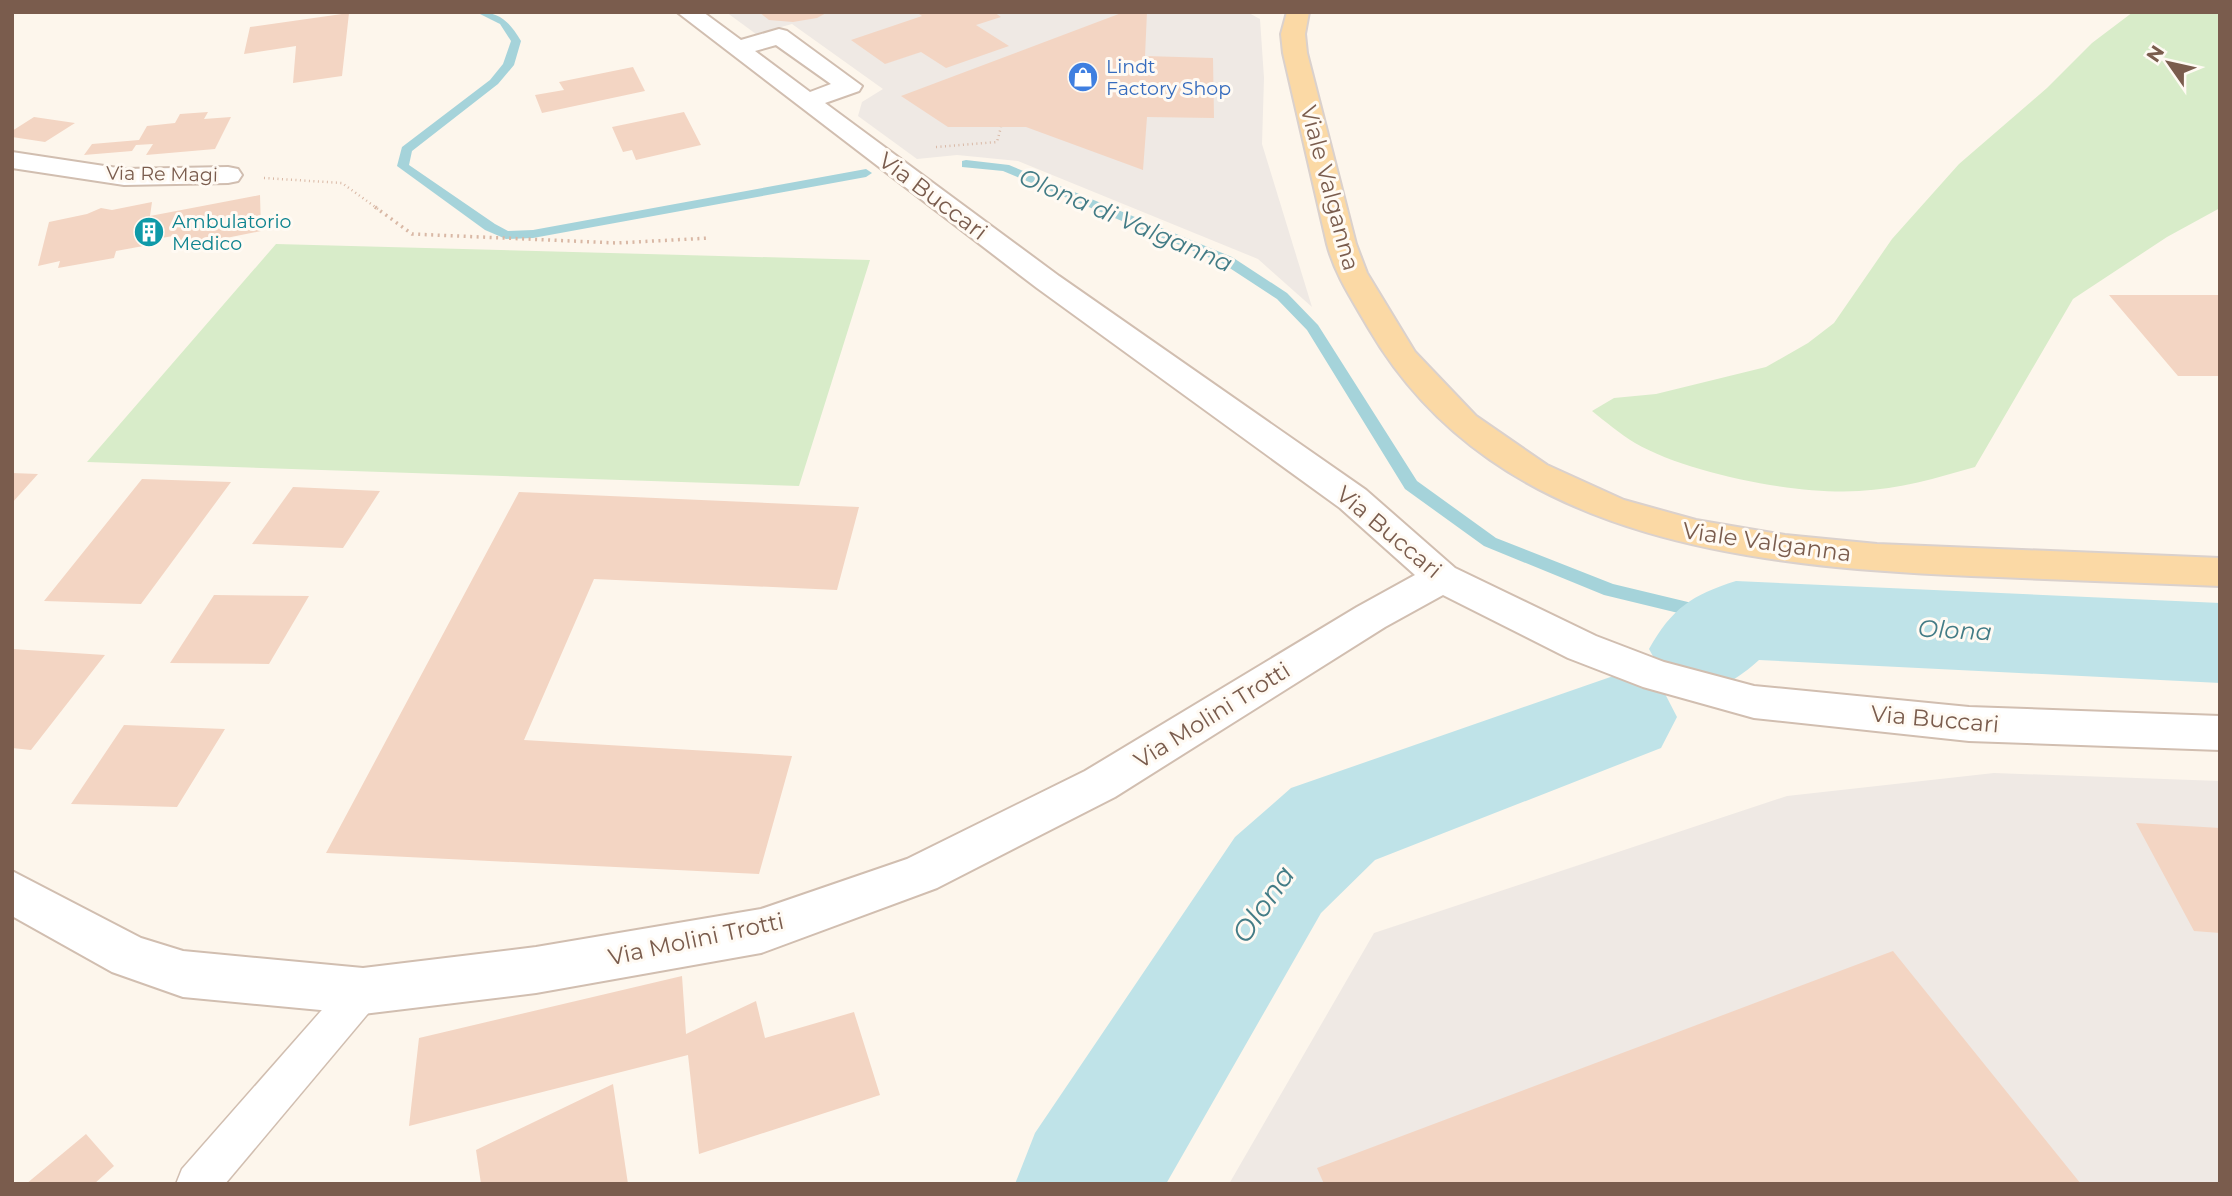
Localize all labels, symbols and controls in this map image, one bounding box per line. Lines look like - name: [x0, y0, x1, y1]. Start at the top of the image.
- north arrow: [2134, 28, 2204, 98]
- text: N: [2141, 41, 2169, 67]
- place label: Lindt Factory Shop: [1106, 55, 1231, 100]
- shop icon: Lindt Factory Shop: [1066, 60, 1100, 94]
- street label: Viale Valganna: [1294, 102, 1366, 274]
- street label: Via Buccari: [873, 146, 993, 246]
- street label: Via Re Magi: [106, 162, 218, 186]
- water label: Olona di Valganna: [1015, 162, 1237, 278]
- place label: Ambulatorio Medico: [172, 210, 292, 255]
- building icon: Ambulatorio Medico: [132, 215, 166, 249]
- street label: Via Buccari: [1331, 480, 1447, 584]
- street label: Viale Valganna: [1681, 516, 1853, 568]
- water label: Olona: [1917, 614, 1993, 646]
- street label: Via Molini Trotti: [1129, 656, 1295, 774]
- street label: Via Buccari: [1870, 699, 2000, 739]
- water label: Olona: [1224, 859, 1302, 949]
- street label: Via Molini Trotti: [606, 907, 786, 971]

